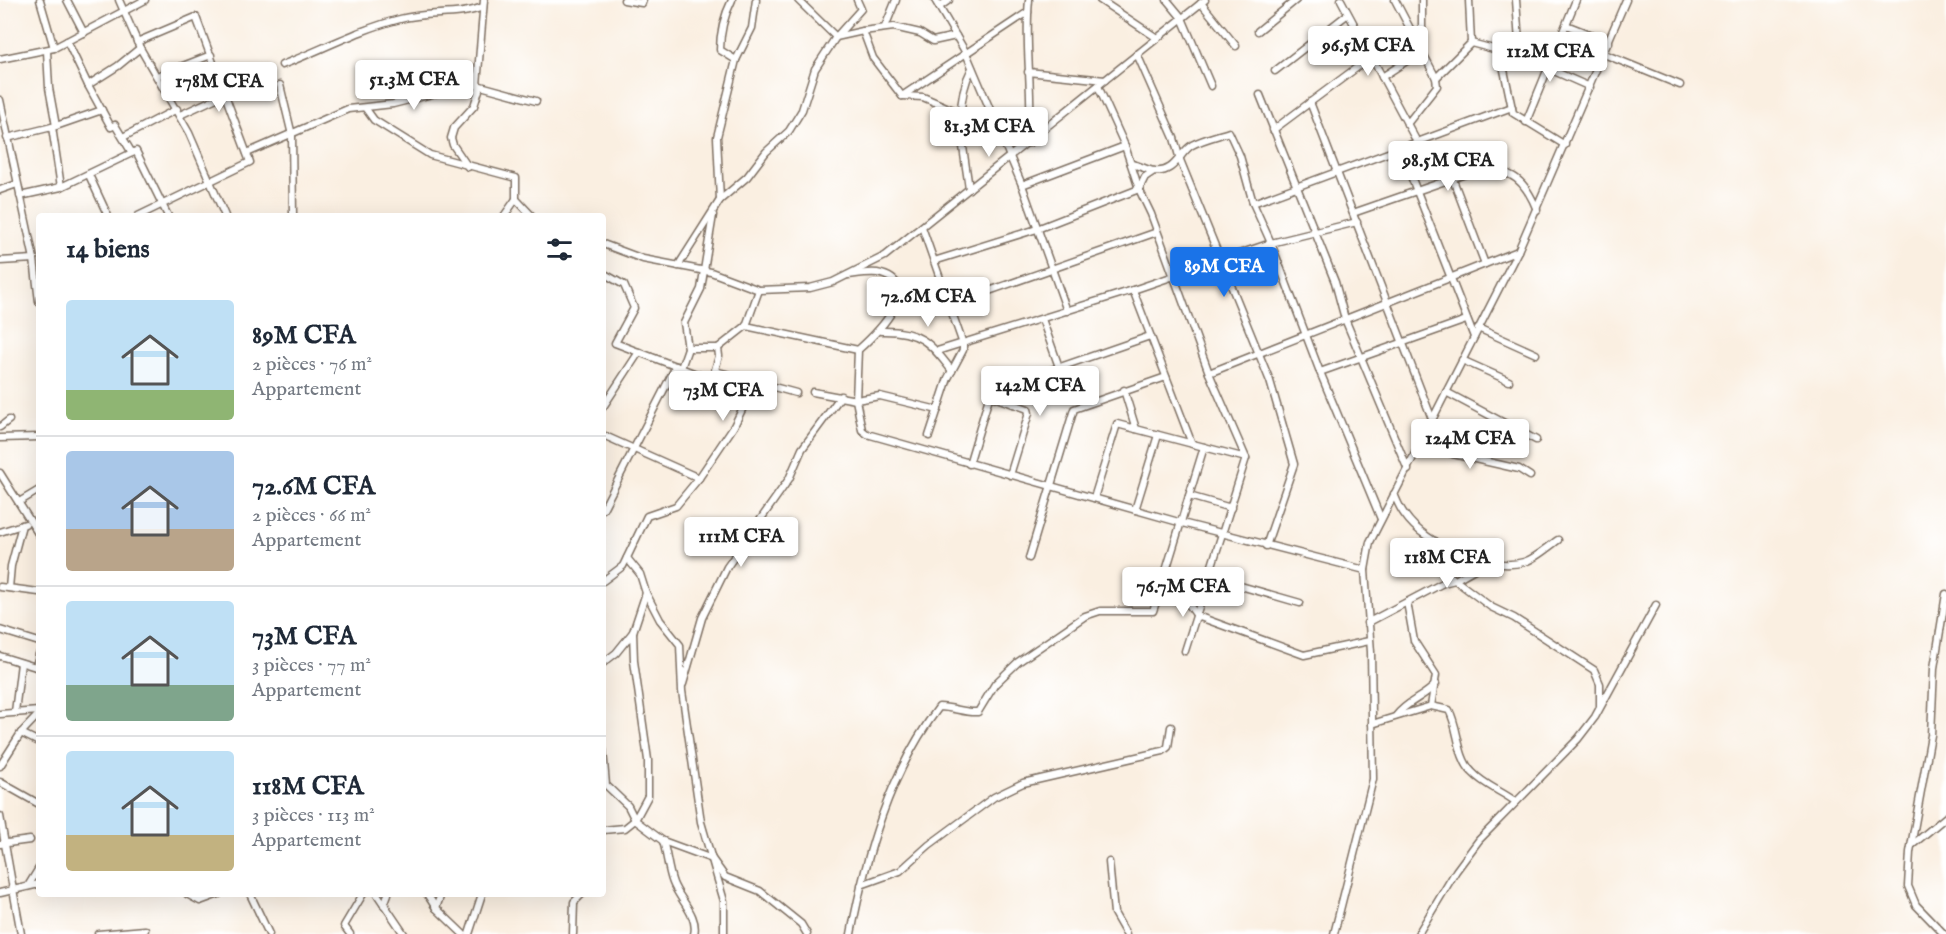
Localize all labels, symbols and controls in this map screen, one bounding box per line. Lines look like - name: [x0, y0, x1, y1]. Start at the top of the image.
- pin: 96.5M CFA: [1299, 26, 1437, 77]
- pin: 112M CFA: [1488, 32, 1612, 83]
- text: 96.5M CFA: [1322, 33, 1414, 58]
- text: 112M CFA: [1506, 39, 1594, 64]
- pin: 51.3M CFA: [345, 60, 483, 111]
- pin: 178M CFA: [157, 62, 281, 113]
- text: 51.3M CFA: [369, 67, 459, 92]
- text: 178M CFA: [175, 69, 263, 94]
- pin: 81.3M CFA: [920, 107, 1058, 158]
- text: 81.3M CFA: [944, 114, 1034, 139]
- pin: 98.5M CFA: [1379, 141, 1517, 192]
- text: 98.5M CFA: [1402, 148, 1494, 173]
- text: 14 biens: [66, 233, 150, 266]
- icon: filters: [543, 233, 576, 266]
- pin: 89M CFA: [1169, 247, 1279, 298]
- text: 89M CFA: [1184, 254, 1264, 279]
- pin: 72.6M CFA: [859, 277, 997, 328]
- text: 72.6M CFA: [881, 284, 975, 309]
- text: 89M CFA: [252, 319, 356, 352]
- icon: home: [114, 324, 186, 396]
- text: 2 pièces · 76 m²: [252, 352, 372, 377]
- pin: 142M CFA: [978, 366, 1102, 417]
- pin: 73M CFA: [668, 371, 778, 422]
- text: 142M CFA: [995, 373, 1085, 398]
- text: Appartement: [252, 377, 361, 402]
- text: 73M CFA: [683, 378, 763, 403]
- pin: 124M CFA: [1408, 419, 1532, 470]
- text: 124M CFA: [1425, 426, 1515, 451]
- text: 72.6M CFA: [252, 470, 375, 503]
- icon: home: [114, 475, 186, 547]
- text: 2 pièces · 66 m²: [252, 503, 371, 528]
- pin: 111M CFA: [679, 517, 803, 568]
- text: 111M CFA: [698, 524, 784, 549]
- text: Appartement: [252, 528, 361, 553]
- pin: 118M CFA: [1385, 538, 1509, 589]
- text: 118M CFA: [1404, 545, 1490, 570]
- pin: 76.7M CFA: [1114, 567, 1252, 618]
- text: 76.7M CFA: [1136, 574, 1230, 599]
- text: 73M CFA: [252, 620, 356, 653]
- icon: home: [114, 625, 186, 697]
- text: 3 pièces · 77 m²: [252, 653, 371, 678]
- text: Appartement: [252, 678, 361, 703]
- text: 118M CFA: [252, 770, 364, 803]
- icon: home: [114, 775, 186, 847]
- text: 3 pièces · 113 m²: [252, 803, 375, 828]
- text: Appartement: [252, 828, 361, 853]

